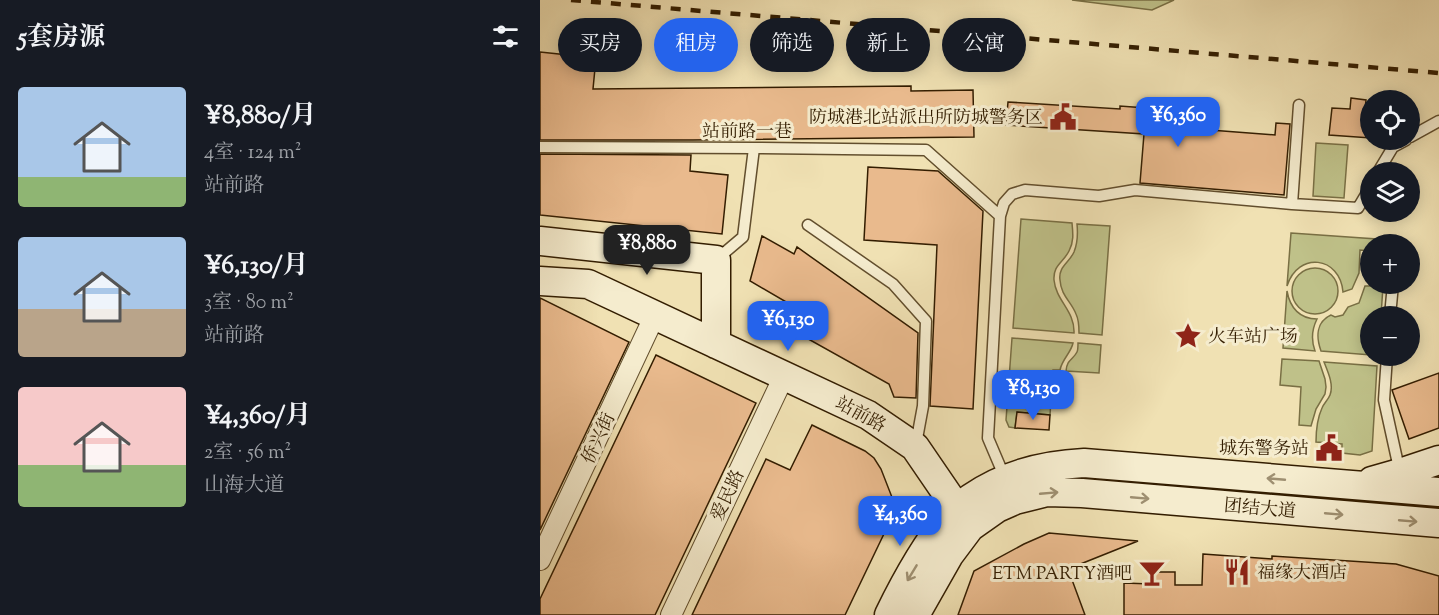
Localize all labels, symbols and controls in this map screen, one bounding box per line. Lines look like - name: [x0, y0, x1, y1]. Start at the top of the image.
- chip: 买房: [558, 18, 642, 72]
- chip: 租房: [654, 18, 738, 72]
- chip: 筛选: [750, 18, 834, 72]
- chip: 新上: [846, 18, 930, 72]
- chip: 公寓: [942, 18, 1026, 72]
- text: 5套房源: [18, 20, 105, 57]
- icon: filters: [489, 20, 522, 53]
- map controls: [1360, 90, 1420, 366]
- button: locate: [1360, 90, 1420, 150]
- pin: ¥6,360: [1129, 97, 1227, 148]
- text: ¥8,880/月: [204, 98, 317, 135]
- public building icon: 防城港北站派出所防城警务区: [1048, 102, 1078, 132]
- text: ¥6,360: [1150, 102, 1206, 131]
- place label: 防城港北站派出所防城警务区: [809, 106, 1043, 132]
- icon: home: [66, 111, 138, 183]
- street label: 站前路一巷: [702, 120, 792, 146]
- text: 4室 · 124 m²: [204, 139, 301, 168]
- button: layers: [1360, 162, 1420, 222]
- text: 站前路: [204, 172, 264, 201]
- pin: ¥8,880: [598, 225, 696, 276]
- text: ¥8,880: [617, 230, 677, 259]
- button: +: [1360, 234, 1420, 294]
- text: ¥6,130/月: [204, 248, 309, 285]
- icon: home: [66, 261, 138, 333]
- text: 3室 · 80 m²: [204, 289, 294, 318]
- pin: ¥6,130: [739, 301, 837, 352]
- text: ¥6,130: [761, 306, 815, 335]
- button: −: [1360, 306, 1420, 366]
- place icon: 火车站广场: [1173, 321, 1203, 351]
- text: 站前路: [204, 322, 264, 351]
- place label: 火车站广场: [1208, 325, 1298, 351]
- pin: ¥8,130: [984, 370, 1082, 421]
- text: ¥8,130: [1006, 375, 1060, 404]
- street label: 站前路: [830, 391, 890, 440]
- text: ¥4,360/月: [204, 398, 311, 435]
- street label: 侨兴街: [577, 409, 623, 469]
- icon: home: [66, 411, 138, 483]
- public building icon: 城东警务站: [1314, 433, 1344, 463]
- place label: 城东警务站: [1219, 437, 1309, 463]
- text: 2室 · 56 m²: [204, 439, 291, 468]
- street label: 爱民路: [706, 466, 752, 526]
- text: 山海大道: [204, 472, 284, 501]
- one-way arrow: [1266, 473, 1286, 484]
- one-way arrow: [1039, 488, 1059, 499]
- one-way arrow: [1129, 493, 1149, 504]
- street label: 团结大道: [1223, 494, 1297, 526]
- pin: ¥4,360: [851, 496, 949, 547]
- text: ¥4,360: [872, 501, 928, 530]
- one-way arrow: [1324, 509, 1344, 520]
- one-way arrow: [1397, 515, 1417, 526]
- restaurant icon: 福缘大酒店: [1222, 557, 1252, 587]
- bar icon: ETM PARTY酒吧: [1137, 558, 1167, 588]
- place label: 福缘大酒店: [1257, 561, 1347, 587]
- place label: ETM PARTY酒吧: [992, 562, 1132, 588]
- one-way arrow: [906, 564, 918, 581]

